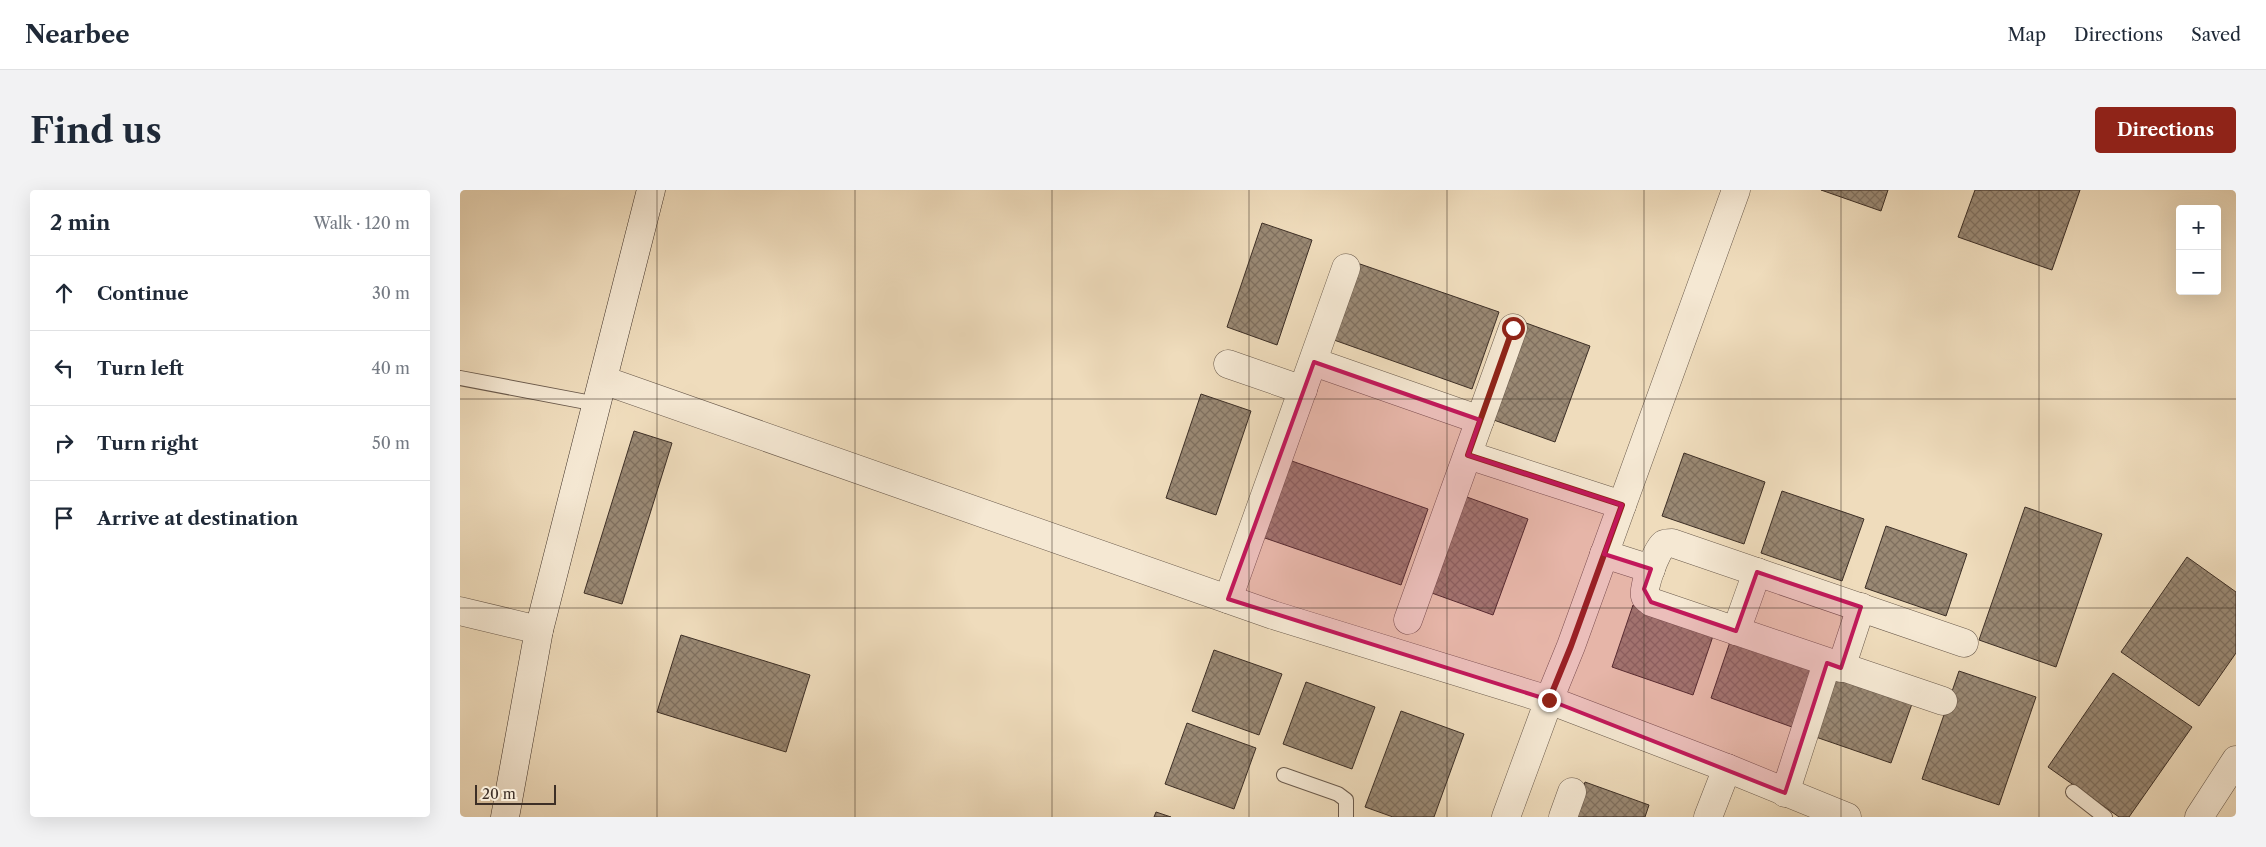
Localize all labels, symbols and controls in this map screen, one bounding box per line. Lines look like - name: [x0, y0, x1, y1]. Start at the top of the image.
- text: Nearbee: [25, 20, 130, 49]
- text: Map: [2007, 24, 2046, 46]
- text: Directions: [2074, 24, 2163, 46]
- text: Saved: [2191, 24, 2241, 46]
- button: Directions: [2095, 107, 2236, 153]
- text: Find us: [30, 109, 162, 152]
- map controls: [2176, 205, 2221, 295]
- button: +: [2176, 205, 2221, 250]
- text: 2 min: [50, 210, 110, 235]
- text: Walk · 120 m: [314, 213, 410, 233]
- button: −: [2176, 250, 2221, 295]
- icon: ahead: [50, 279, 78, 307]
- text: Continue: [97, 282, 189, 305]
- text: 30 m: [372, 283, 410, 303]
- route start: [1502, 317, 1525, 340]
- icon: left: [50, 354, 78, 382]
- text: Turn left: [97, 357, 184, 380]
- text: 40 m: [371, 358, 410, 378]
- icon: right: [50, 429, 78, 457]
- text: Turn right: [97, 432, 198, 455]
- text: 50 m: [372, 433, 410, 453]
- icon: arrive: [50, 504, 78, 532]
- text: Arrive at destination: [97, 507, 298, 530]
- route end: [1538, 689, 1561, 712]
- scale bar: [475, 782, 556, 805]
- text: 20 m: [482, 785, 516, 803]

